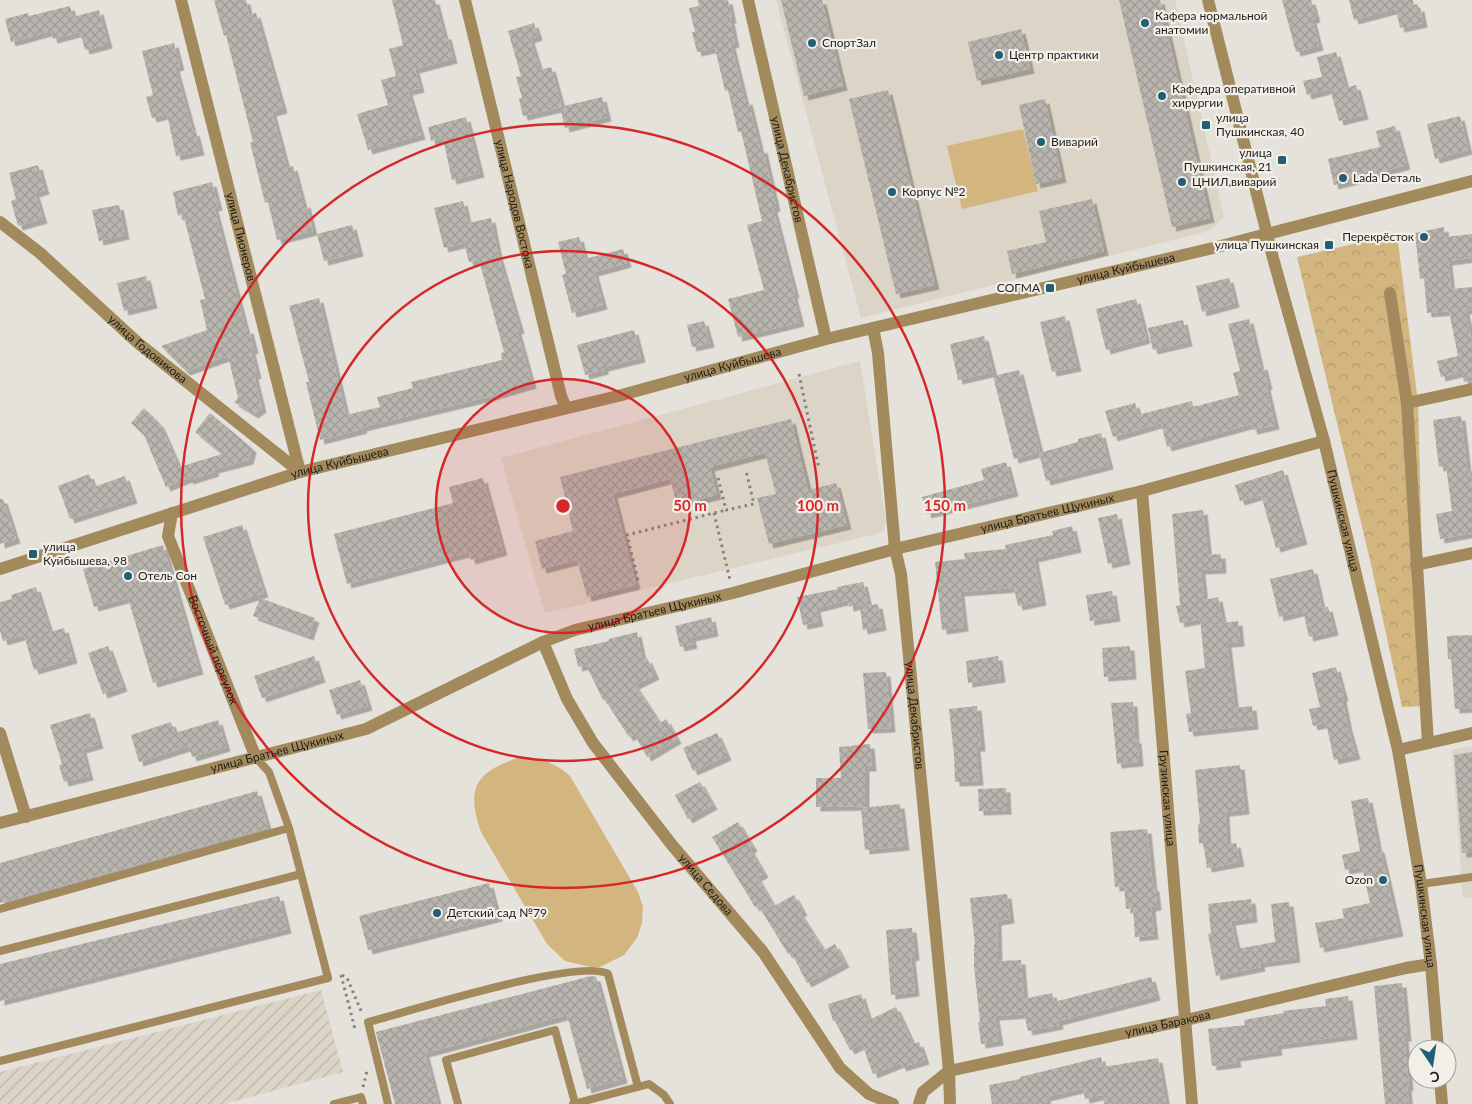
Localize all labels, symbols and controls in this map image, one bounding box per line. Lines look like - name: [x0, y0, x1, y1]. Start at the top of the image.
- place label: Кафера нормальной анатомии: [1155, 8, 1268, 37]
- marker: Кафера нормальной анатомии: [1139, 17, 1151, 29]
- place label: СпортЗал: [822, 35, 876, 50]
- marker: СпортЗал: [806, 37, 818, 49]
- place label: Центр практики: [1009, 47, 1099, 62]
- marker: Центр практики: [993, 49, 1005, 61]
- place label: Кафедра оперативной хирургии: [1172, 81, 1296, 110]
- marker: Кафедра оперативной хирургии: [1156, 90, 1168, 102]
- place label: улица Пушкинская, 40: [1216, 110, 1304, 139]
- street label: улица Декабристов: [768, 115, 807, 224]
- marker: улица Пушкинская, 40: [1200, 119, 1212, 131]
- place label: Виварий: [1051, 134, 1098, 149]
- marker: Виварий: [1035, 136, 1047, 148]
- street label: улица Народов Востока: [492, 138, 538, 270]
- place label: улица Пушкинская, 21: [1184, 145, 1272, 174]
- marker: улица Пушкинская, 21: [1276, 154, 1288, 166]
- place label: Lada Dеталь: [1353, 170, 1421, 185]
- marker: Lada Dеталь: [1337, 172, 1349, 184]
- place label: ЦНИЛ,виварий: [1192, 174, 1277, 189]
- marker: ЦНИЛ,виварий: [1176, 176, 1188, 188]
- place label: Корпус №2: [902, 184, 966, 199]
- marker: Корпус №2: [886, 186, 898, 198]
- street label: улица Пионеров: [223, 191, 260, 282]
- place label: Перекрёсток: [1342, 229, 1415, 244]
- marker: Перекрёсток: [1418, 231, 1430, 243]
- place label: улица Пушкинская: [1215, 237, 1319, 252]
- marker: улица Пушкинская: [1323, 239, 1335, 251]
- street label: улица Куйбышева: [1075, 249, 1176, 287]
- place label: СОГМА: [997, 280, 1041, 295]
- marker: СОГМА: [1044, 282, 1056, 294]
- street label: улица Годовикова: [105, 311, 190, 386]
- street label: улица Куйбышева: [682, 344, 783, 385]
- street label: улица Куйбышева: [289, 443, 390, 482]
- street label: Пушкинская улица: [1324, 468, 1363, 573]
- street label: улица Братьев Щукиных: [979, 490, 1116, 536]
- text: 50 m: [673, 496, 707, 514]
- text: 100 m: [797, 496, 839, 514]
- text: 150 m: [924, 496, 966, 514]
- centre of rings: [554, 497, 572, 515]
- place label: улица Куйбышева, 98: [43, 539, 127, 568]
- marker: улица Куйбышева, 98: [27, 548, 39, 560]
- place label: Отель Сон: [138, 568, 197, 583]
- marker: Отель Сон: [122, 570, 134, 582]
- street label: улица Братьев Щукиных: [586, 588, 723, 634]
- street label: Восточный переулок: [185, 593, 242, 707]
- street label: улица Декабристов: [902, 661, 928, 770]
- street label: улица Братьев Щукиных: [209, 727, 345, 776]
- street label: Грузинская улица: [1156, 749, 1179, 847]
- street label: улица Седова: [676, 850, 736, 918]
- street label: Пушкинская улица: [1411, 863, 1439, 968]
- place label: Ozon: [1345, 872, 1373, 887]
- marker: Ozon: [1377, 874, 1389, 886]
- place label: Детский сад №79: [447, 905, 547, 920]
- marker: Детский сад №79: [431, 907, 443, 919]
- street label: улица Баракова: [1124, 1006, 1212, 1040]
- north arrow: [1407, 1039, 1457, 1089]
- text: С: [1428, 1068, 1441, 1087]

